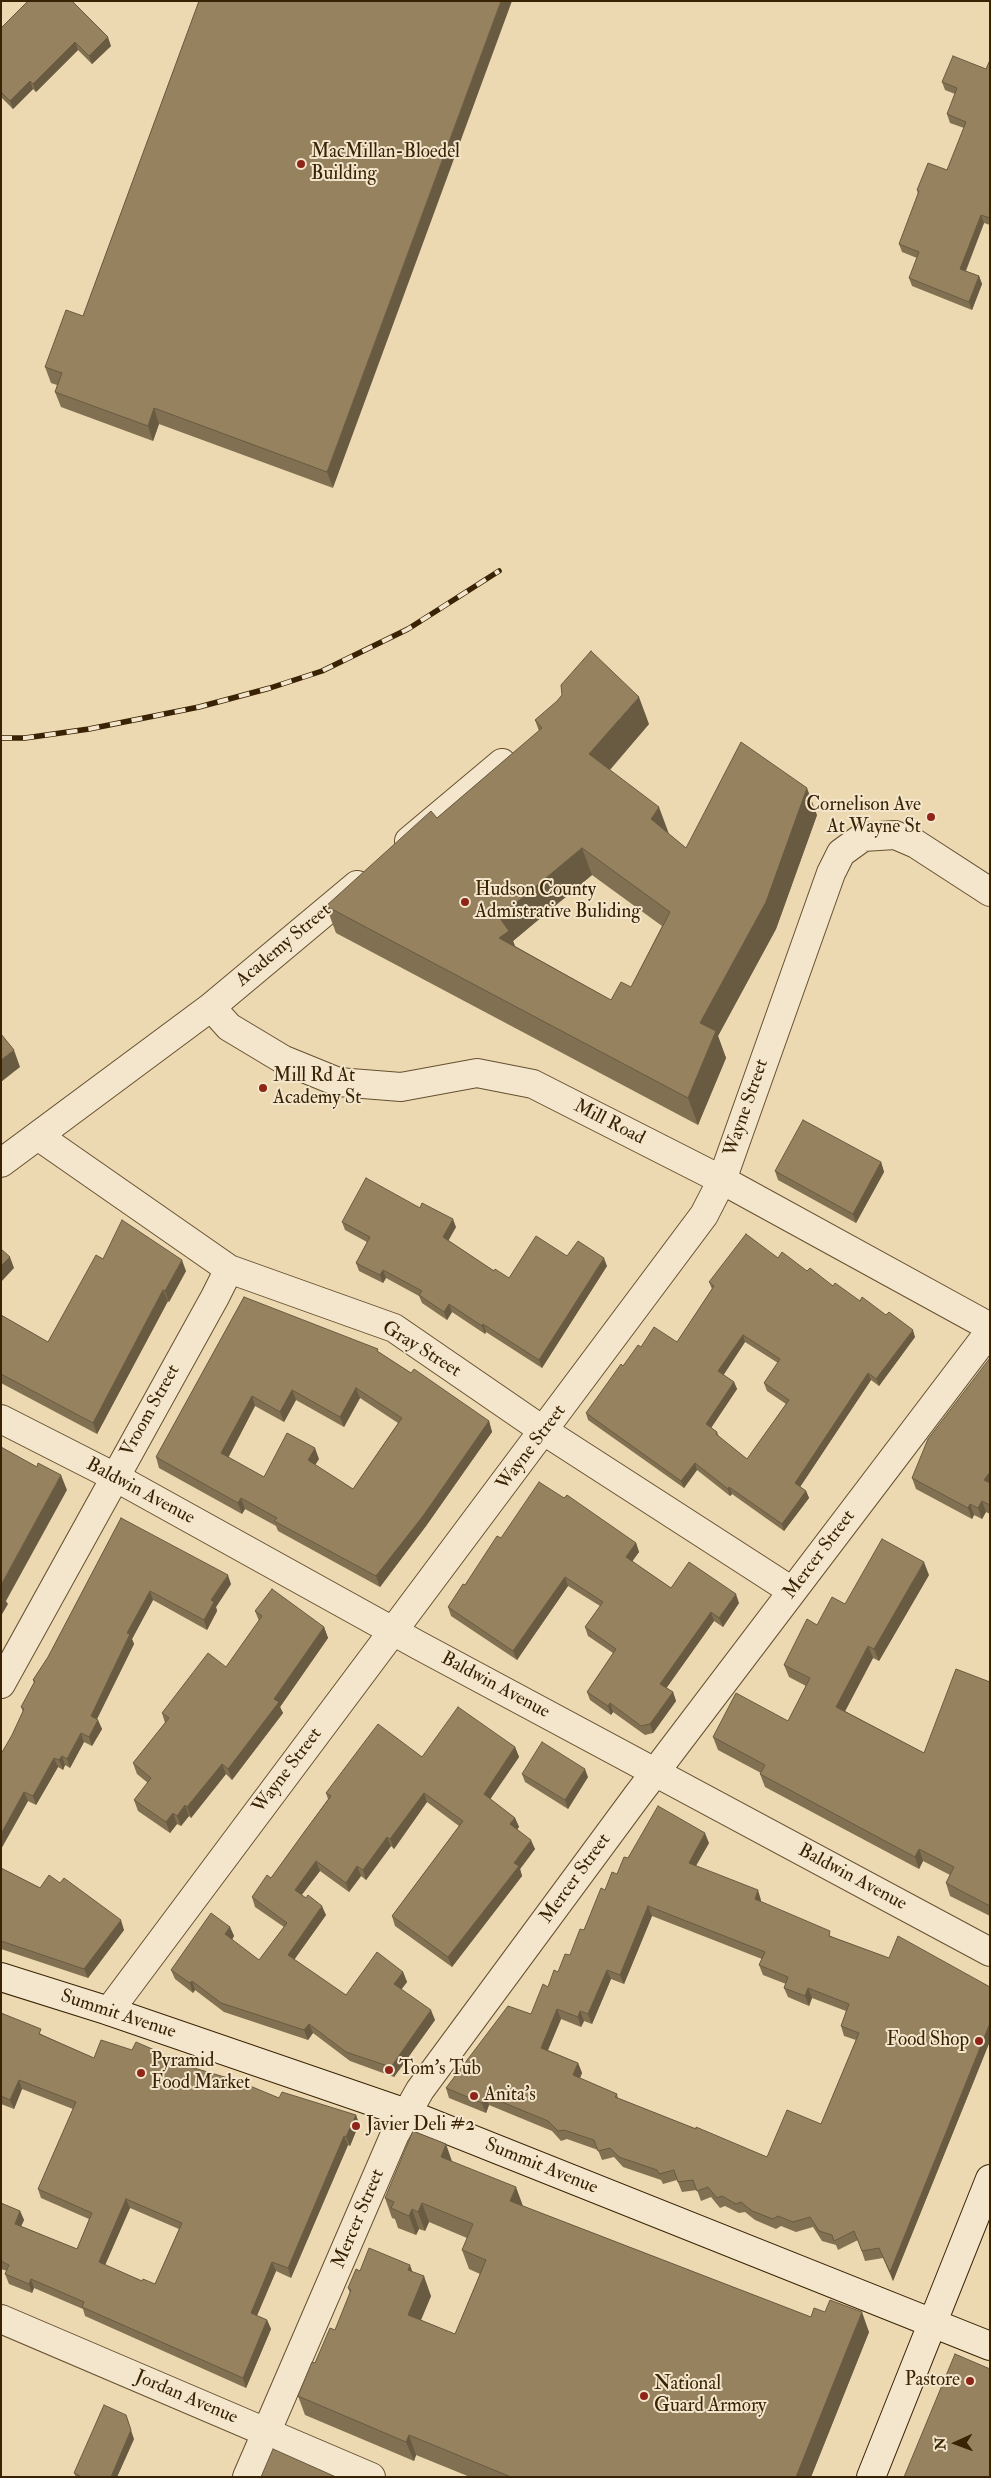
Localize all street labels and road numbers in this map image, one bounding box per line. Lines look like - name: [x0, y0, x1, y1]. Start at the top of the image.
- street label: Academy Street: [232, 900, 336, 992]
- street label: Wayne Street: [720, 1056, 774, 1160]
- street label: Mill Road: [570, 1095, 648, 1151]
- street label: Gray Street: [377, 1317, 465, 1383]
- street label: Vroom Street: [116, 1361, 186, 1461]
- street label: Wayne Street: [492, 1401, 572, 1495]
- street label: Baldwin Avenue: [82, 1454, 198, 1530]
- street label: Mercer Street: [779, 1506, 861, 1604]
- street label: Baldwin Avenue: [437, 1648, 553, 1724]
- street label: Wayne Street: [248, 1724, 328, 1818]
- street label: Mercer Street: [536, 1830, 616, 1928]
- street label: Baldwin Avenue: [794, 1840, 910, 1916]
- street label: Summit Avenue: [57, 1986, 179, 2044]
- street label: Summit Avenue: [481, 2134, 601, 2200]
- street label: Mercer Street: [328, 2166, 390, 2272]
- street label: Jordan Avenue: [131, 2366, 241, 2430]

